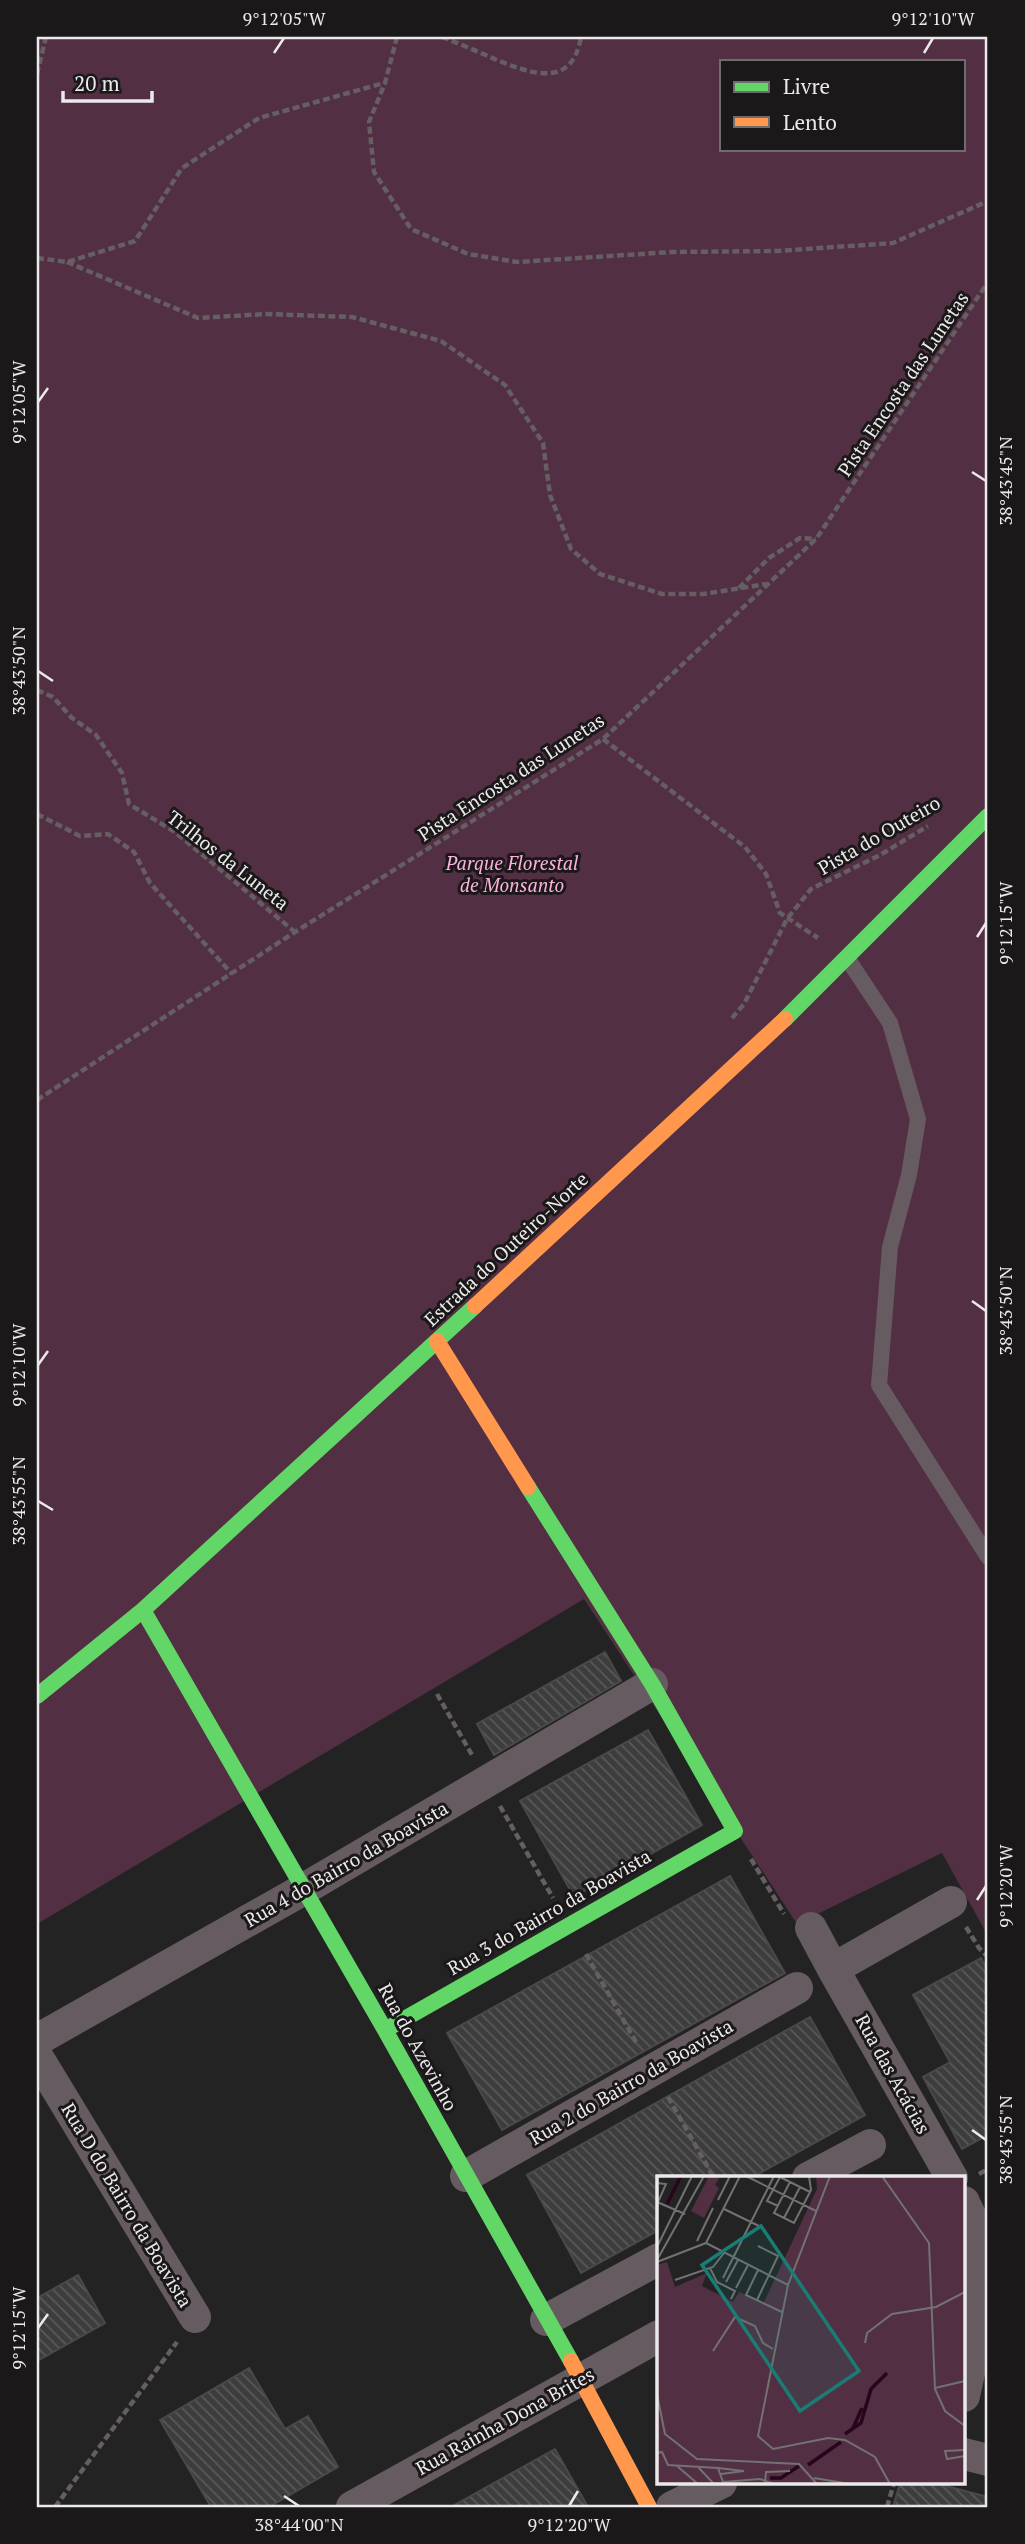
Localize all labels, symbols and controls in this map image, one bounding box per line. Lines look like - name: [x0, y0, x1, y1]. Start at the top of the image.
- text: 9°12'05"W: [242, 6, 326, 30]
- text: 9°12'10"W: [891, 6, 975, 30]
- scale bar: [63, 60, 152, 104]
- legend: [720, 60, 965, 150]
- text: 20 m: [74, 69, 120, 97]
- text: Livre: [783, 72, 830, 100]
- text: Lento: [783, 108, 837, 136]
- street label: Pista Encosta das Lunetas: [831, 287, 974, 481]
- text: 9°12'05"W: [6, 360, 30, 444]
- text: 38°43'45"N: [993, 436, 1017, 526]
- text: 38°43'50"N: [6, 626, 30, 716]
- street label: Pista Encosta das Lunetas: [413, 707, 609, 846]
- street label: Pista do Outeiro: [813, 789, 944, 880]
- street label: Trilhos da Luneta: [162, 804, 295, 915]
- park label: Parque Florestal de Monsanto: [445, 850, 579, 897]
- text: 9°12'15"W: [993, 881, 1017, 965]
- street label: Estrada do Outeiro-Norte: [418, 1166, 593, 1331]
- text: 38°43'50"N: [993, 1266, 1017, 1356]
- text: 9°12'10"W: [6, 1323, 30, 1407]
- text: 38°43'55"N: [6, 1456, 30, 1546]
- street label: Rua 4 do Bairro da Boavista: [239, 1795, 452, 1932]
- street label: Rua 3 do Bairro da Boavista: [442, 1843, 655, 1980]
- text: 9°12'20"W: [993, 1844, 1017, 1928]
- street label: Rua do Azevinho: [373, 1979, 464, 2115]
- street label: Rua das Acácias: [850, 2010, 937, 2138]
- street label: Rua 2 do Bairro da Boavista: [524, 2013, 737, 2150]
- text: 38°43'55"N: [993, 2095, 1017, 2185]
- street label: Rua D do Bairro da Boavista: [56, 2098, 199, 2312]
- inset map: [657, 2176, 965, 2484]
- text: 9°12'15"W: [6, 2286, 30, 2370]
- street label: Rua Rainha Dona Brites: [411, 2361, 598, 2480]
- text: 38°44'00"N: [254, 2512, 344, 2536]
- text: 9°12'20"W: [527, 2512, 611, 2536]

